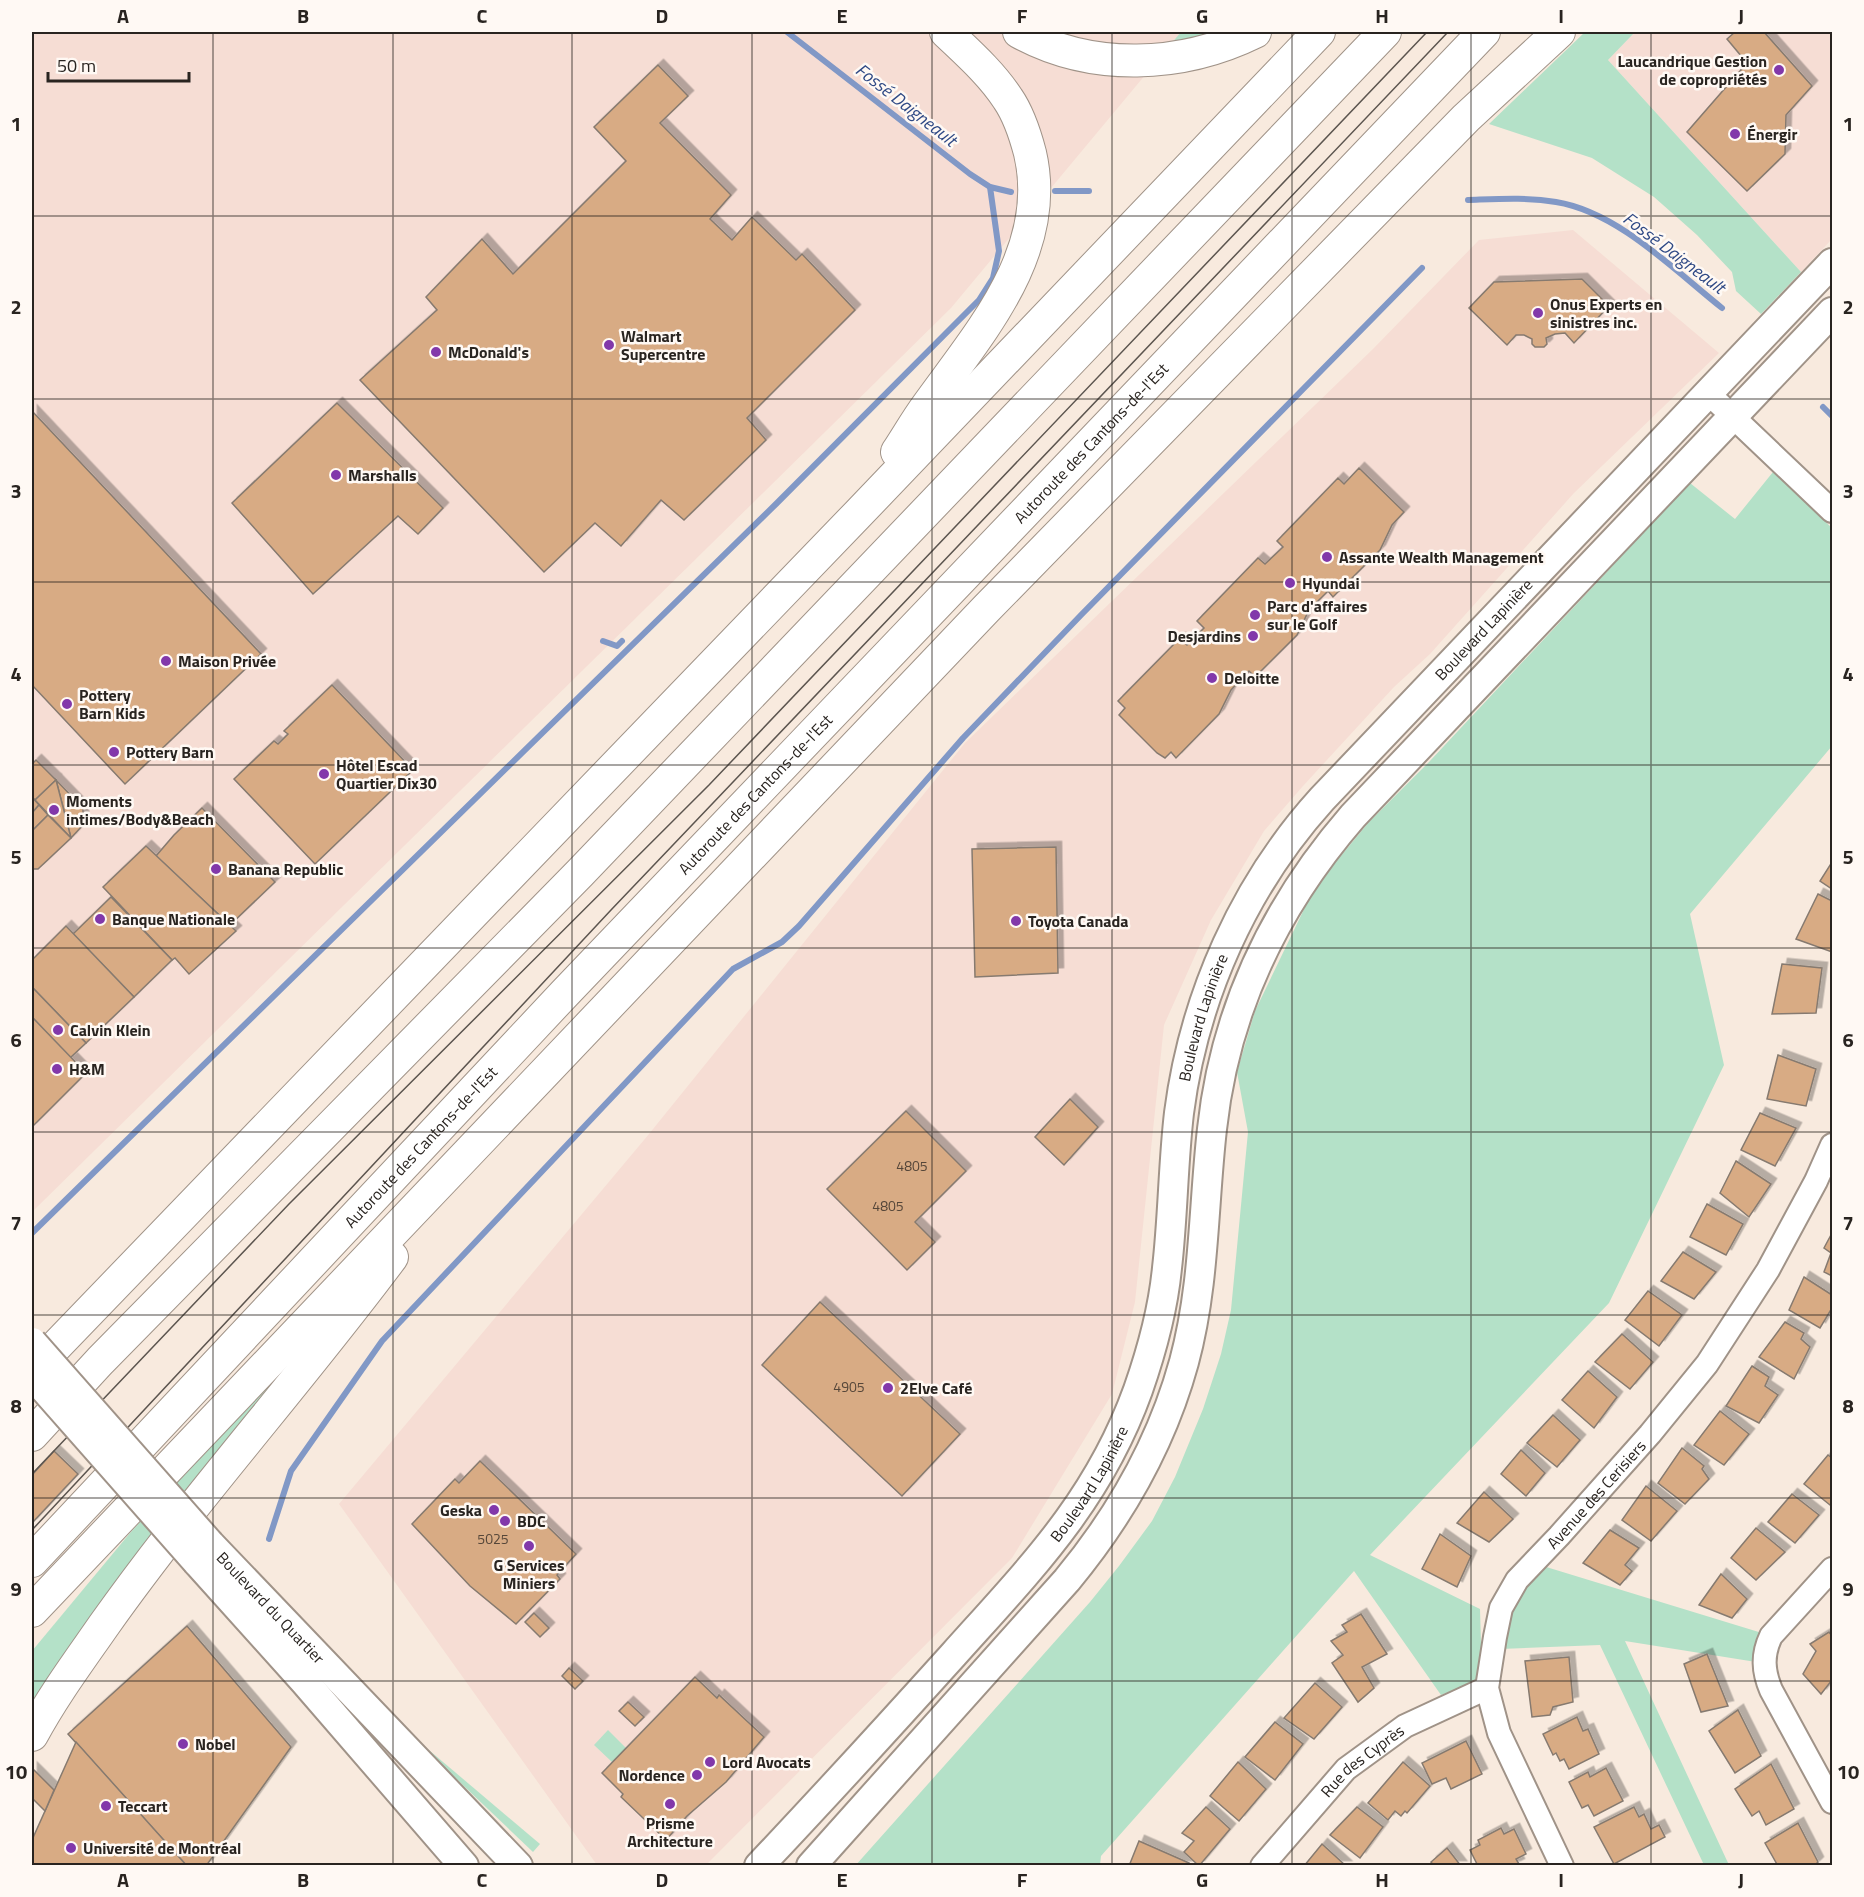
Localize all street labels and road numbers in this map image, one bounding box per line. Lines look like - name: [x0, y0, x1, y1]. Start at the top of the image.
- street label: Autoroute des Cantons-de-l'Est: [1008, 357, 1174, 529]
- street label: Boulevard Lapinière: [1429, 573, 1538, 686]
- street label: Autoroute des Cantons-de-l'Est: [672, 708, 838, 880]
- street label: Boulevard Lapinière: [1172, 950, 1234, 1083]
- street label: Autoroute des Cantons-de-l'Est: [339, 1060, 503, 1233]
- street label: Boulevard Lapinière: [1044, 1422, 1134, 1547]
- street label: Avenue des Cerisiers: [1541, 1434, 1651, 1554]
- street label: Boulevard du Quartier: [211, 1546, 331, 1669]
- street label: Rue des Cyprès: [1315, 1719, 1409, 1802]

